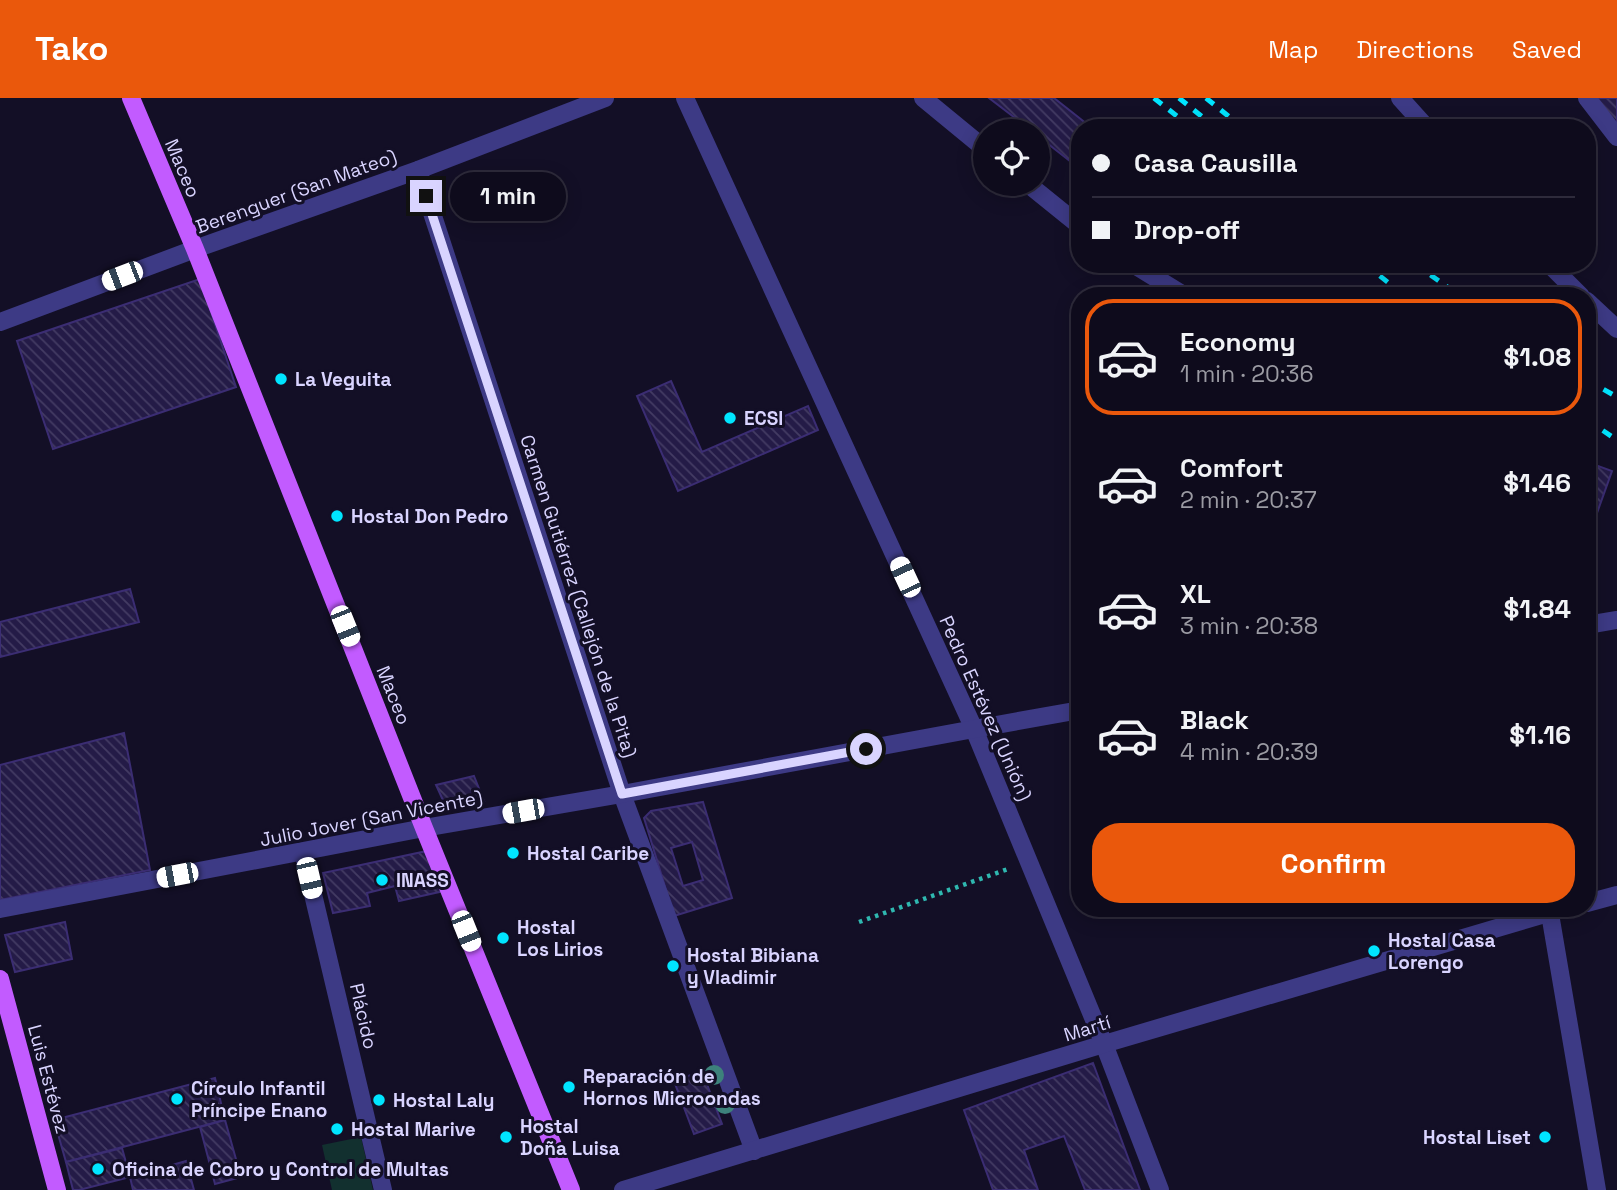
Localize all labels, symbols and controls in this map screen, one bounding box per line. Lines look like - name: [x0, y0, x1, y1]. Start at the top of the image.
- text: Tako: [35, 28, 108, 70]
- text: Map: [1268, 34, 1318, 65]
- text: Directions: [1356, 34, 1474, 65]
- text: Saved: [1512, 34, 1582, 65]
- map controls: [973, 119, 1050, 196]
- button: locate: [973, 119, 1050, 196]
- street label: Maceo: [159, 135, 206, 201]
- street label: Berenguer (San Mateo): [192, 143, 400, 239]
- text: Casa Causilla: [1134, 146, 1298, 180]
- callout: 1 min: [450, 172, 566, 220]
- route end: [410, 180, 442, 212]
- text: 1 min: [480, 181, 536, 211]
- text: Drop-off: [1134, 213, 1240, 247]
- car: [99, 259, 146, 293]
- text: Economy: [1180, 325, 1296, 359]
- icon: car: [1096, 326, 1159, 389]
- text: $1.08: [1504, 340, 1571, 374]
- text: 1 min · 20:36: [1180, 359, 1314, 389]
- place label: La Veguita: [295, 367, 392, 392]
- marker: La Veguita: [273, 371, 289, 387]
- place label: ECSI: [744, 406, 783, 431]
- marker: ECSI: [722, 410, 738, 426]
- street label: Carmen Gutiérrez (Callejón de la Pita): [514, 432, 643, 761]
- text: Comfort: [1180, 451, 1283, 485]
- icon: car: [1096, 452, 1159, 515]
- text: $1.46: [1503, 466, 1571, 500]
- text: 2 min · 20:37: [1180, 485, 1317, 515]
- place label: Hostal Don Pedro: [351, 504, 508, 529]
- marker: Hostal Don Pedro: [329, 508, 345, 524]
- car: [887, 554, 924, 600]
- text: XL: [1180, 577, 1211, 611]
- icon: car: [1096, 578, 1159, 641]
- text: $1.84: [1504, 592, 1571, 626]
- car: [328, 603, 363, 649]
- text: 3 min · 20:38: [1180, 611, 1318, 641]
- street label: Pedro Estévez (Unión): [933, 612, 1038, 805]
- street label: Maceo: [370, 662, 417, 728]
- text: Black: [1180, 703, 1249, 737]
- icon: car: [1096, 704, 1159, 767]
- text: $1.16: [1509, 718, 1571, 752]
- route start: [850, 733, 882, 765]
- text: 4 min · 20:39: [1180, 737, 1318, 767]
- street label: Julio Jover (San Vicente): [258, 785, 485, 852]
- car: [501, 797, 546, 825]
- button: Confirm: [1092, 823, 1575, 903]
- place label: Hostal Caribe: [527, 841, 649, 866]
- marker: Hostal Caribe: [505, 845, 521, 861]
- car: [295, 855, 324, 901]
- car: [155, 861, 200, 889]
- place label: INASS: [396, 868, 449, 893]
- marker: INASS: [374, 872, 390, 888]
- car: [449, 908, 484, 954]
- place label: Hostal Los Lirios: [517, 915, 603, 962]
- place label: Hostal Casa Lorengo: [1388, 928, 1495, 975]
- marker: Hostal Los Lirios: [495, 930, 511, 946]
- place label: Hostal Bibiana y Vladimir: [687, 943, 819, 990]
- marker: Hostal Casa Lorengo: [1366, 943, 1382, 959]
- marker: Hostal Bibiana y Vladimir: [665, 958, 681, 974]
- street label: Plácido: [344, 981, 383, 1051]
- street label: Martí: [1061, 1009, 1114, 1047]
- street label: Luis Estévez: [22, 1022, 75, 1136]
- place label: Reparación de Hornos Microondas: [583, 1064, 761, 1111]
- place label: Círculo Infantil Príncipe Enano: [191, 1076, 327, 1123]
- marker: Reparación de Hornos Microondas: [561, 1079, 577, 1095]
- place label: Hostal Laly: [393, 1088, 494, 1113]
- marker: Círculo Infantil Príncipe Enano: [169, 1091, 185, 1107]
- marker: Hostal Laly: [371, 1092, 387, 1108]
- place label: Hostal Doña Luisa: [520, 1114, 620, 1161]
- place label: Hostal Marive: [351, 1117, 476, 1142]
- marker: Hostal Marive: [329, 1121, 345, 1137]
- place label: Hostal Liset: [1423, 1125, 1531, 1150]
- marker: Hostal Doña Luisa: [498, 1129, 514, 1145]
- marker: Hostal Liset: [1537, 1129, 1553, 1145]
- place label: Oficina de Cobro y Control de Multas: [112, 1157, 449, 1182]
- marker: Oficina de Cobro y Control de Multas: [90, 1161, 106, 1177]

